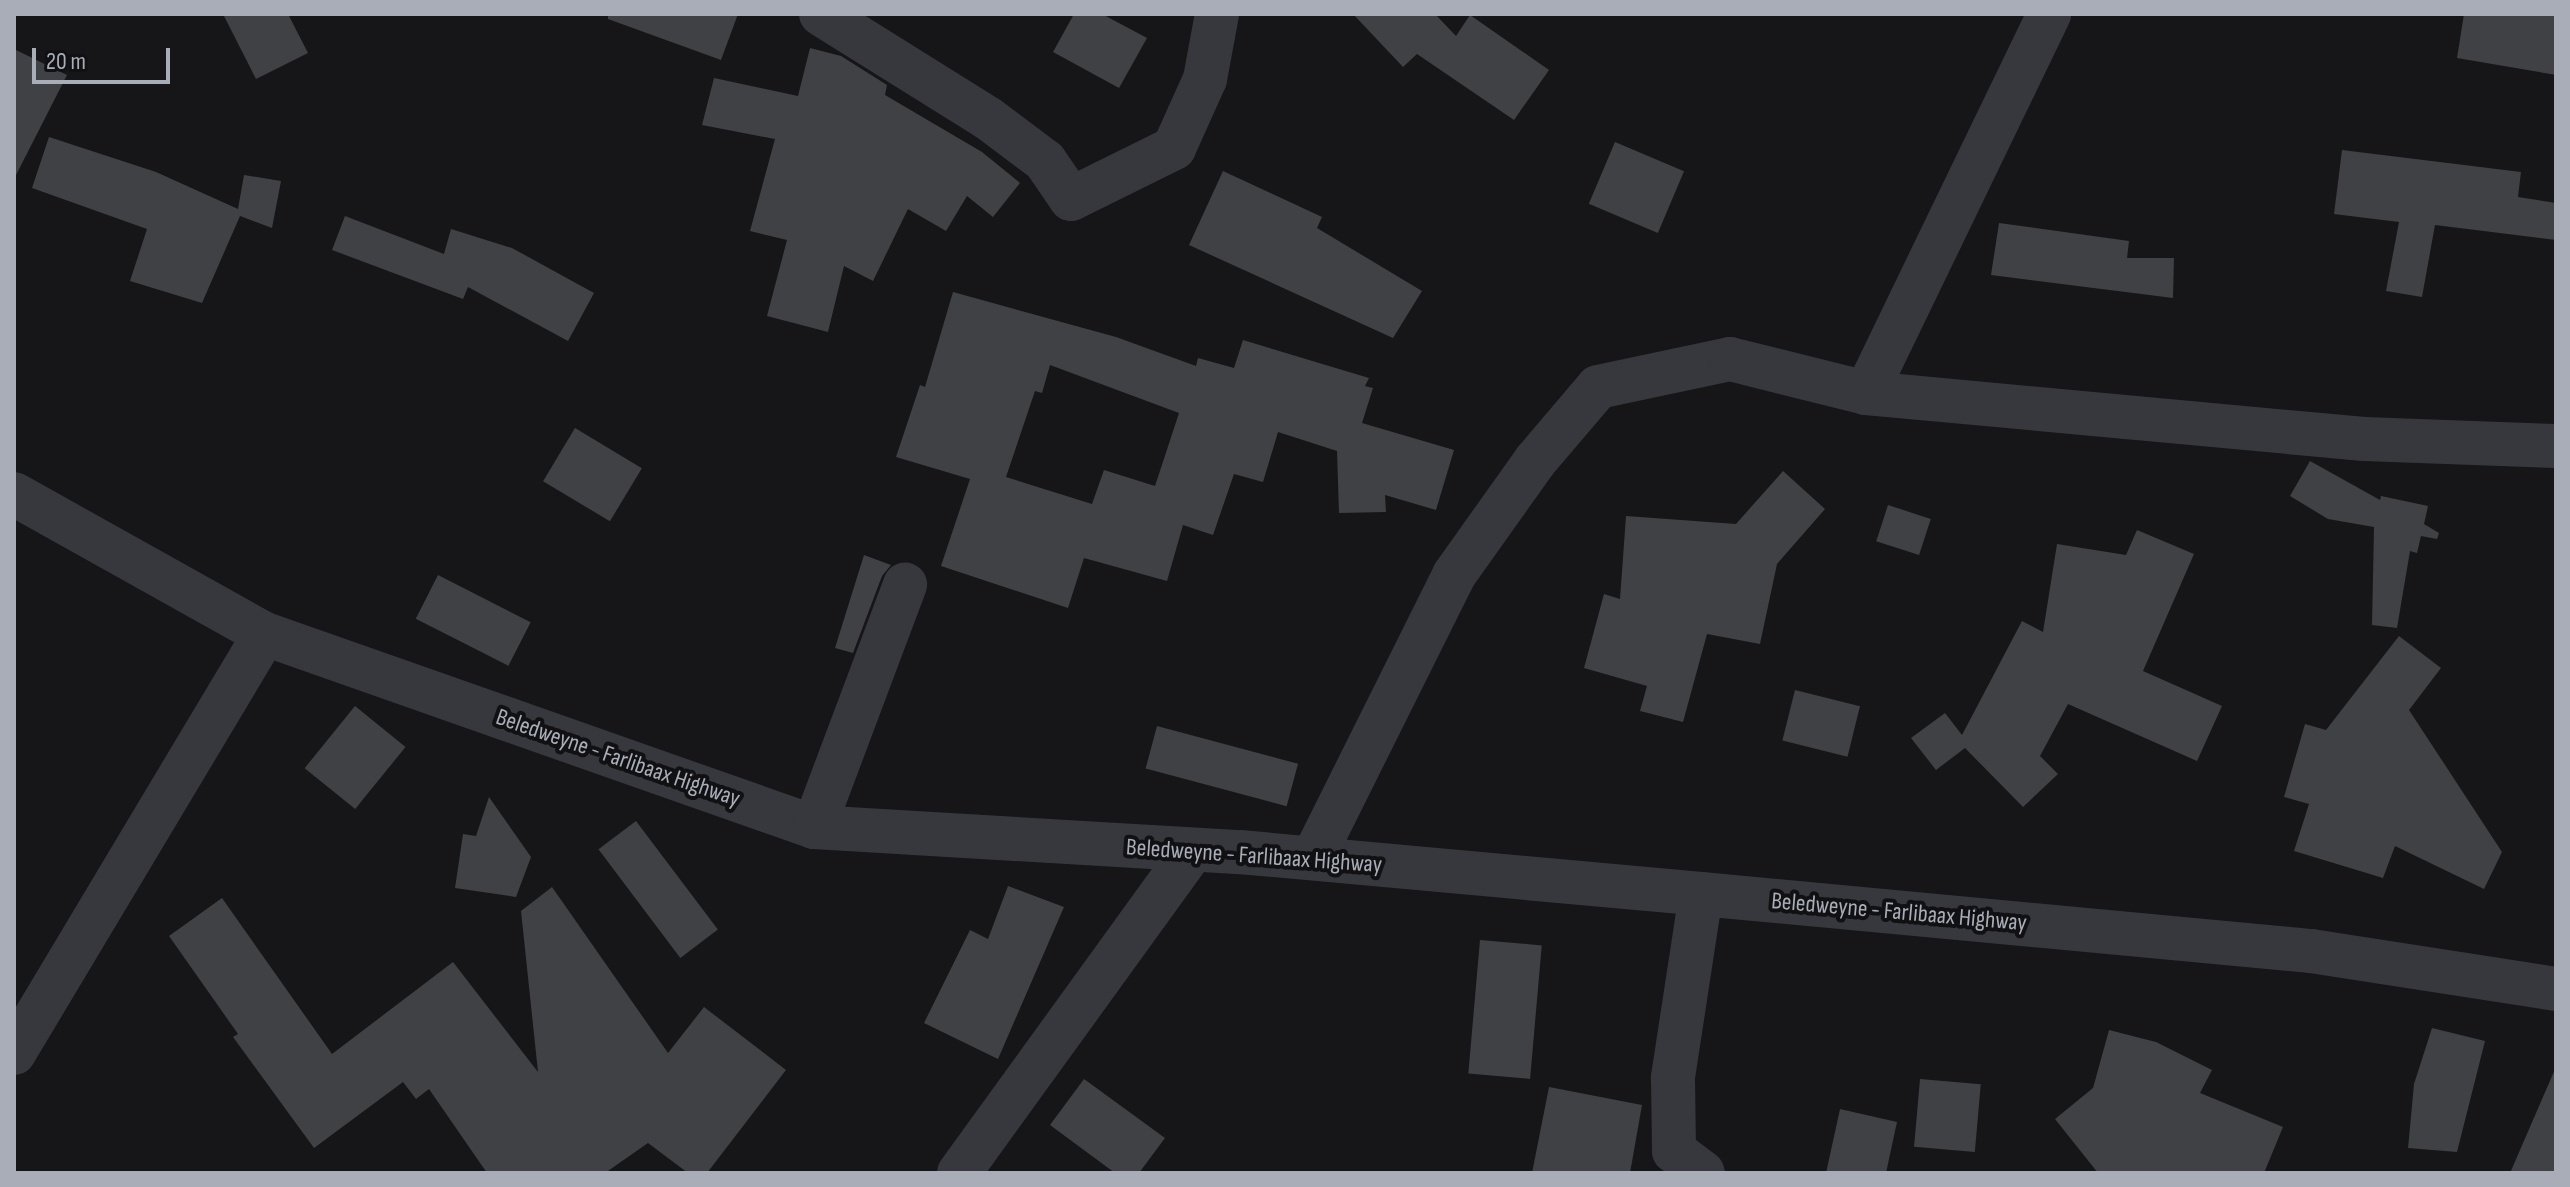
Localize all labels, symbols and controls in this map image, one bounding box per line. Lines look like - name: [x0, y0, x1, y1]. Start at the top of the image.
- scale bar: [36, 32, 174, 82]
- text: 20 m: [46, 47, 86, 76]
- street label: Beledweyne - Farlibaax Highway: [492, 703, 744, 813]
- street label: Beledweyne - Farlibaax Highway: [1125, 833, 1383, 879]
- street label: Beledweyne - Farlibaax Highway: [1770, 886, 2028, 938]

